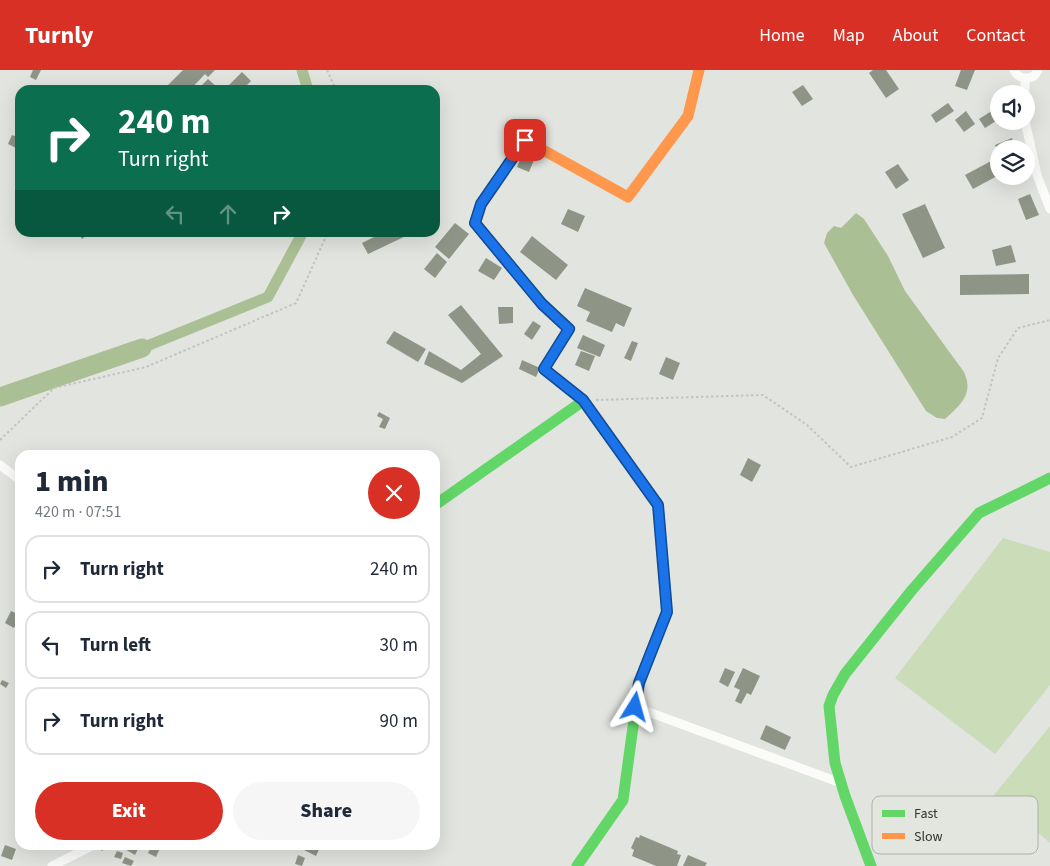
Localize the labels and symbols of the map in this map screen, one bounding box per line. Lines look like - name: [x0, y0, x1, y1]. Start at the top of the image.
- pin: [504, 119, 546, 161]
- position arrow: [608, 680, 660, 732]
- legend: [872, 796, 1038, 854]
- text: Fast: [914, 804, 938, 824]
- text: Slow: [914, 827, 943, 847]

